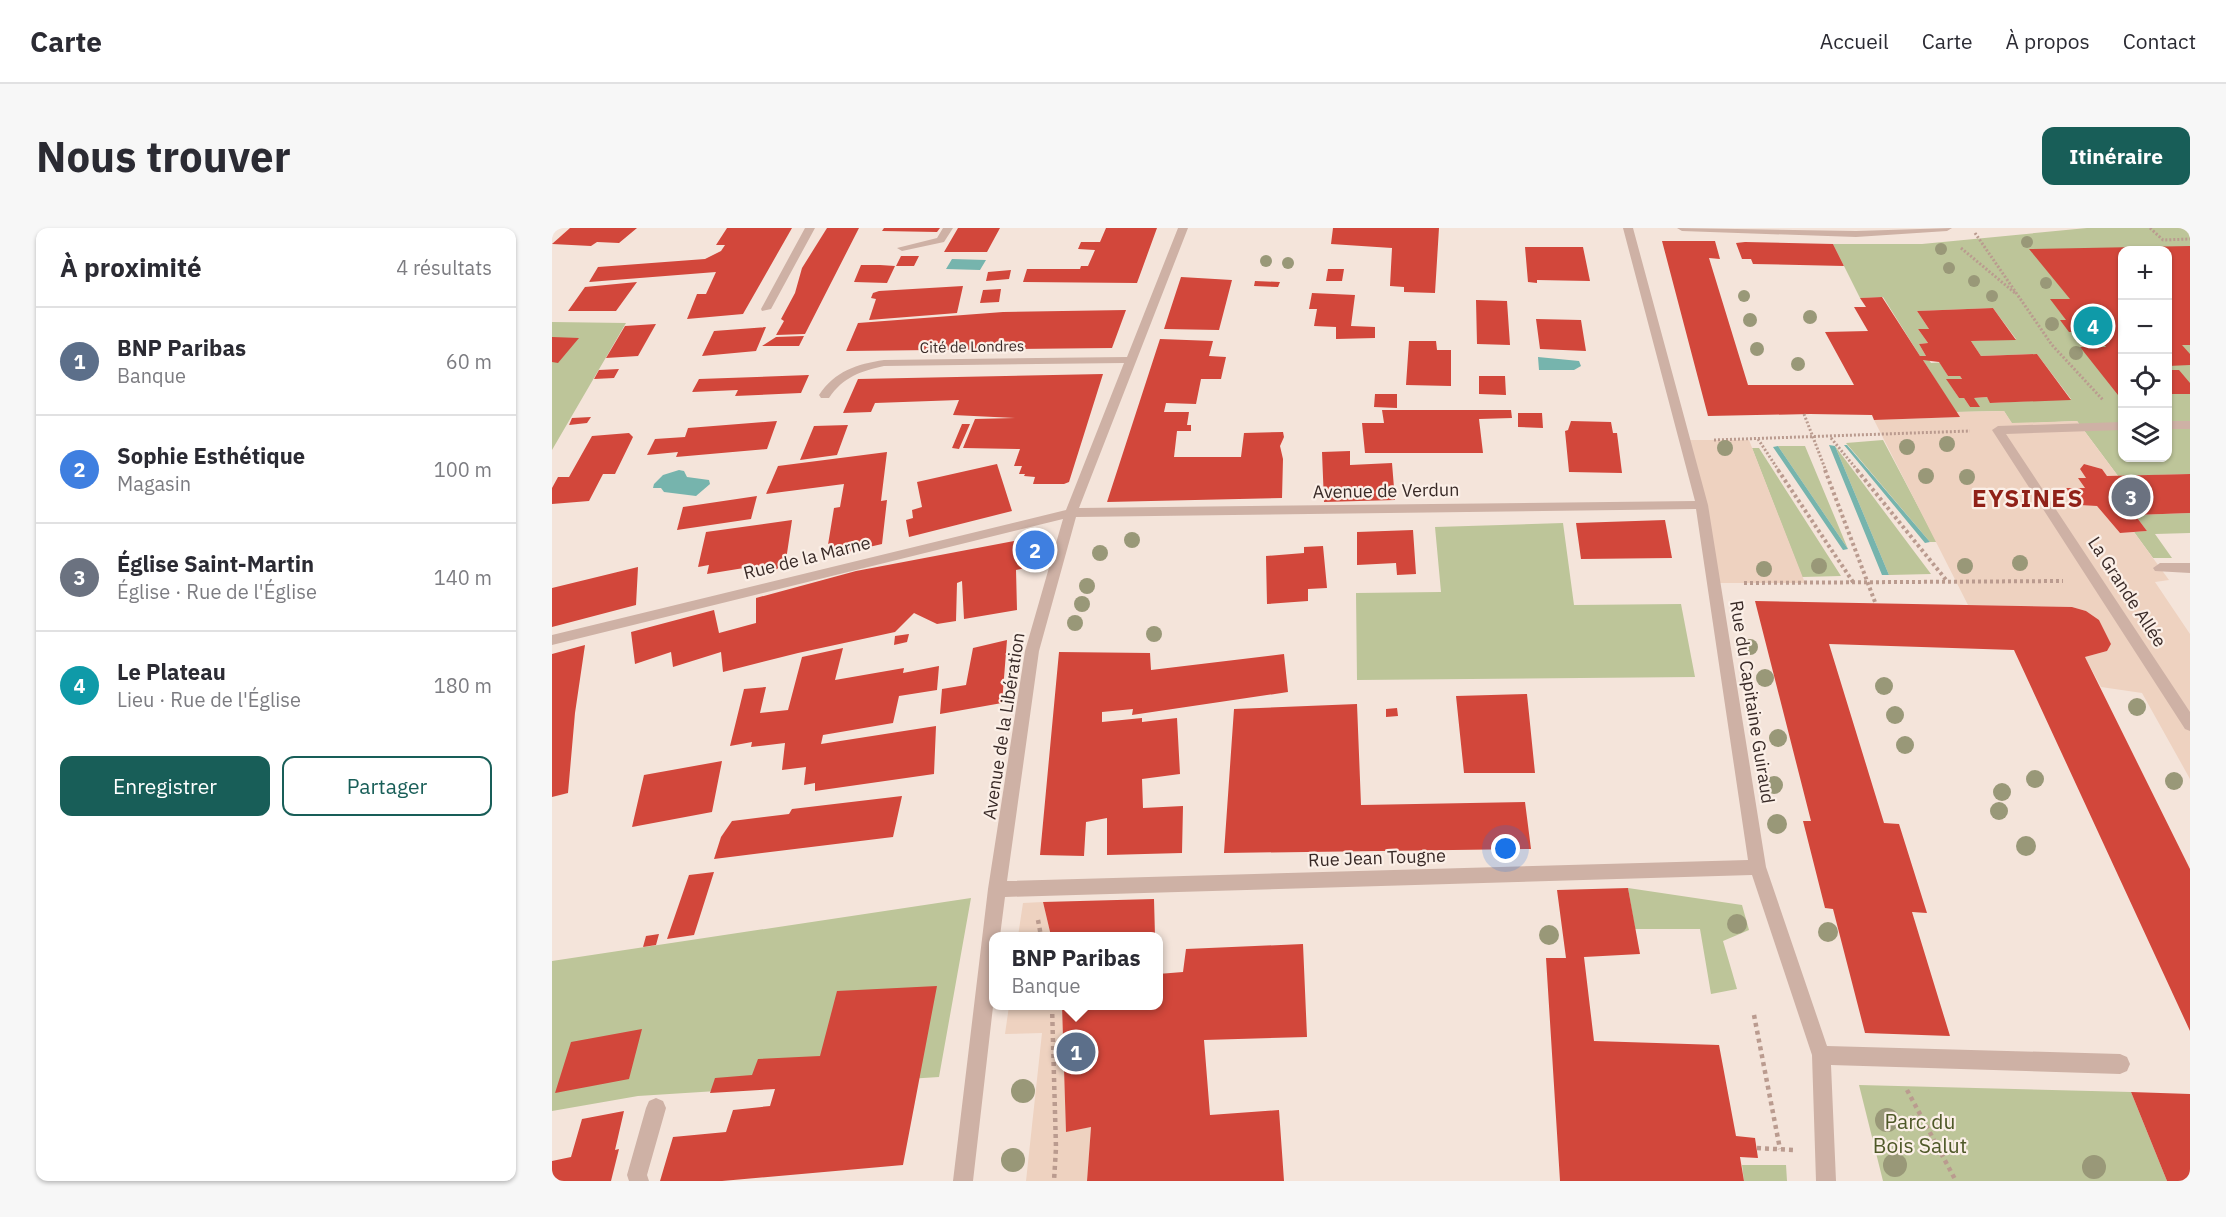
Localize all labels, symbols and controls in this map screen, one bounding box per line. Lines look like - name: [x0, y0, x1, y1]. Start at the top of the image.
- text: Carte: [30, 23, 102, 60]
- text: Accueil: [1820, 27, 1889, 55]
- text: Carte: [1922, 27, 1973, 55]
- text: À propos: [2006, 27, 2090, 55]
- text: Contact: [2123, 27, 2196, 55]
- button: Itinéraire: [2042, 127, 2190, 185]
- text: Nous trouver: [36, 129, 291, 184]
- map controls: [2118, 246, 2172, 462]
- button: +: [2118, 246, 2172, 300]
- text: À proximité: [60, 250, 202, 284]
- text: 4 résultats: [396, 254, 492, 281]
- button: −: [2118, 300, 2172, 354]
- pin: 4: [2074, 304, 2112, 348]
- text: BNP Paribas: [117, 333, 246, 362]
- street label: Cité de Londres: [920, 336, 1024, 357]
- text: 1: [74, 348, 86, 375]
- text: 60 m: [446, 348, 492, 375]
- button: locate: [2118, 354, 2172, 408]
- text: Banque: [117, 362, 186, 389]
- button: layers: [2118, 408, 2172, 462]
- text: Sophie Esthétique: [117, 441, 305, 470]
- text: 2: [74, 456, 86, 483]
- text: 100 m: [434, 456, 492, 483]
- text: Magasin: [117, 470, 191, 497]
- pin: 3: [2112, 474, 2150, 520]
- street label: Avenue de Verdun: [1312, 478, 1459, 503]
- district label: EYSINES: [1972, 482, 2084, 514]
- pin: 2: [1016, 528, 1054, 572]
- street label: Rue de la Marne: [741, 531, 873, 584]
- street label: La Grande Allée: [2083, 532, 2172, 651]
- text: Église Saint-Martin: [117, 549, 314, 578]
- text: 3: [74, 564, 86, 591]
- text: 140 m: [434, 564, 492, 591]
- text: Église · Rue de l'Église: [117, 578, 317, 605]
- street label: Rue du Capitaine Guiraud: [1725, 599, 1780, 805]
- street label: Avenue de la Libération: [977, 631, 1030, 821]
- text: Le Plateau: [117, 657, 226, 686]
- text: 4: [74, 672, 86, 699]
- text: 180 m: [434, 672, 492, 699]
- text: Lieu · Rue de l'Église: [117, 686, 301, 713]
- button: Enregistrer: [60, 756, 270, 816]
- button: Partager: [282, 756, 492, 816]
- your location: [1491, 834, 1520, 863]
- street label: Rue Jean Tougne: [1308, 844, 1446, 871]
- popup: [989, 932, 1163, 1010]
- text: BNP Paribas: [1011, 943, 1141, 972]
- text: Banque: [1011, 972, 1081, 999]
- pin: 1: [1056, 1030, 1096, 1074]
- park label: Parc du Bois Salut: [1873, 1107, 1967, 1159]

